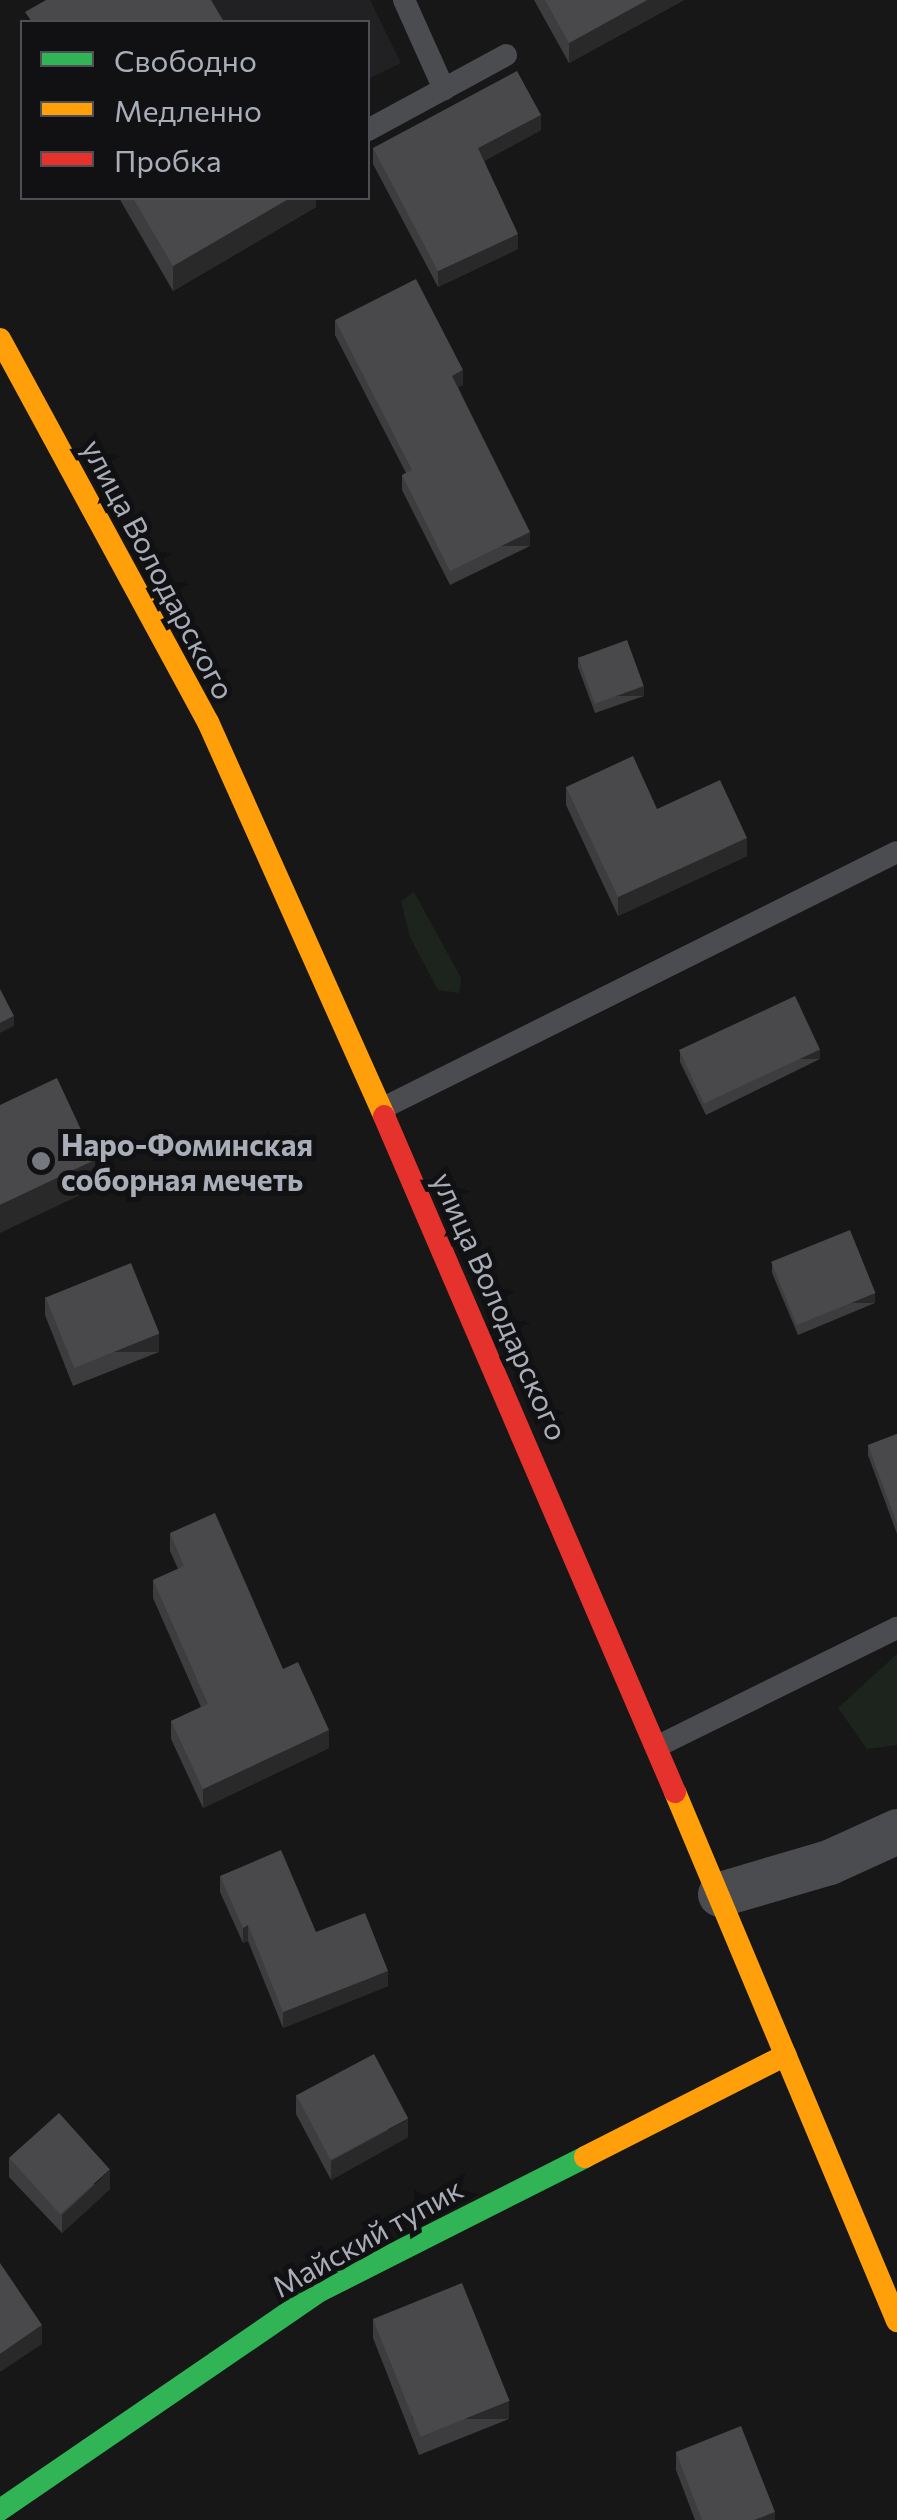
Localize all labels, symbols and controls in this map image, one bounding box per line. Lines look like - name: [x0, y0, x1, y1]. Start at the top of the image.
- legend: [20, 20, 370, 200]
- text: Свободно: [114, 41, 257, 78]
- text: Медленно: [114, 91, 262, 128]
- text: Пробка: [114, 141, 222, 178]
- street label: улица Володарского: [75, 433, 243, 705]
- place label: Наро-Фоминская соборная мечеть: [61, 1126, 313, 1196]
- marker: Наро-Фоминская соборная мечеть: [30, 1150, 52, 1172]
- street label: улица Володарского: [426, 1166, 576, 1446]
- street label: Майский тупик: [265, 2170, 469, 2304]

